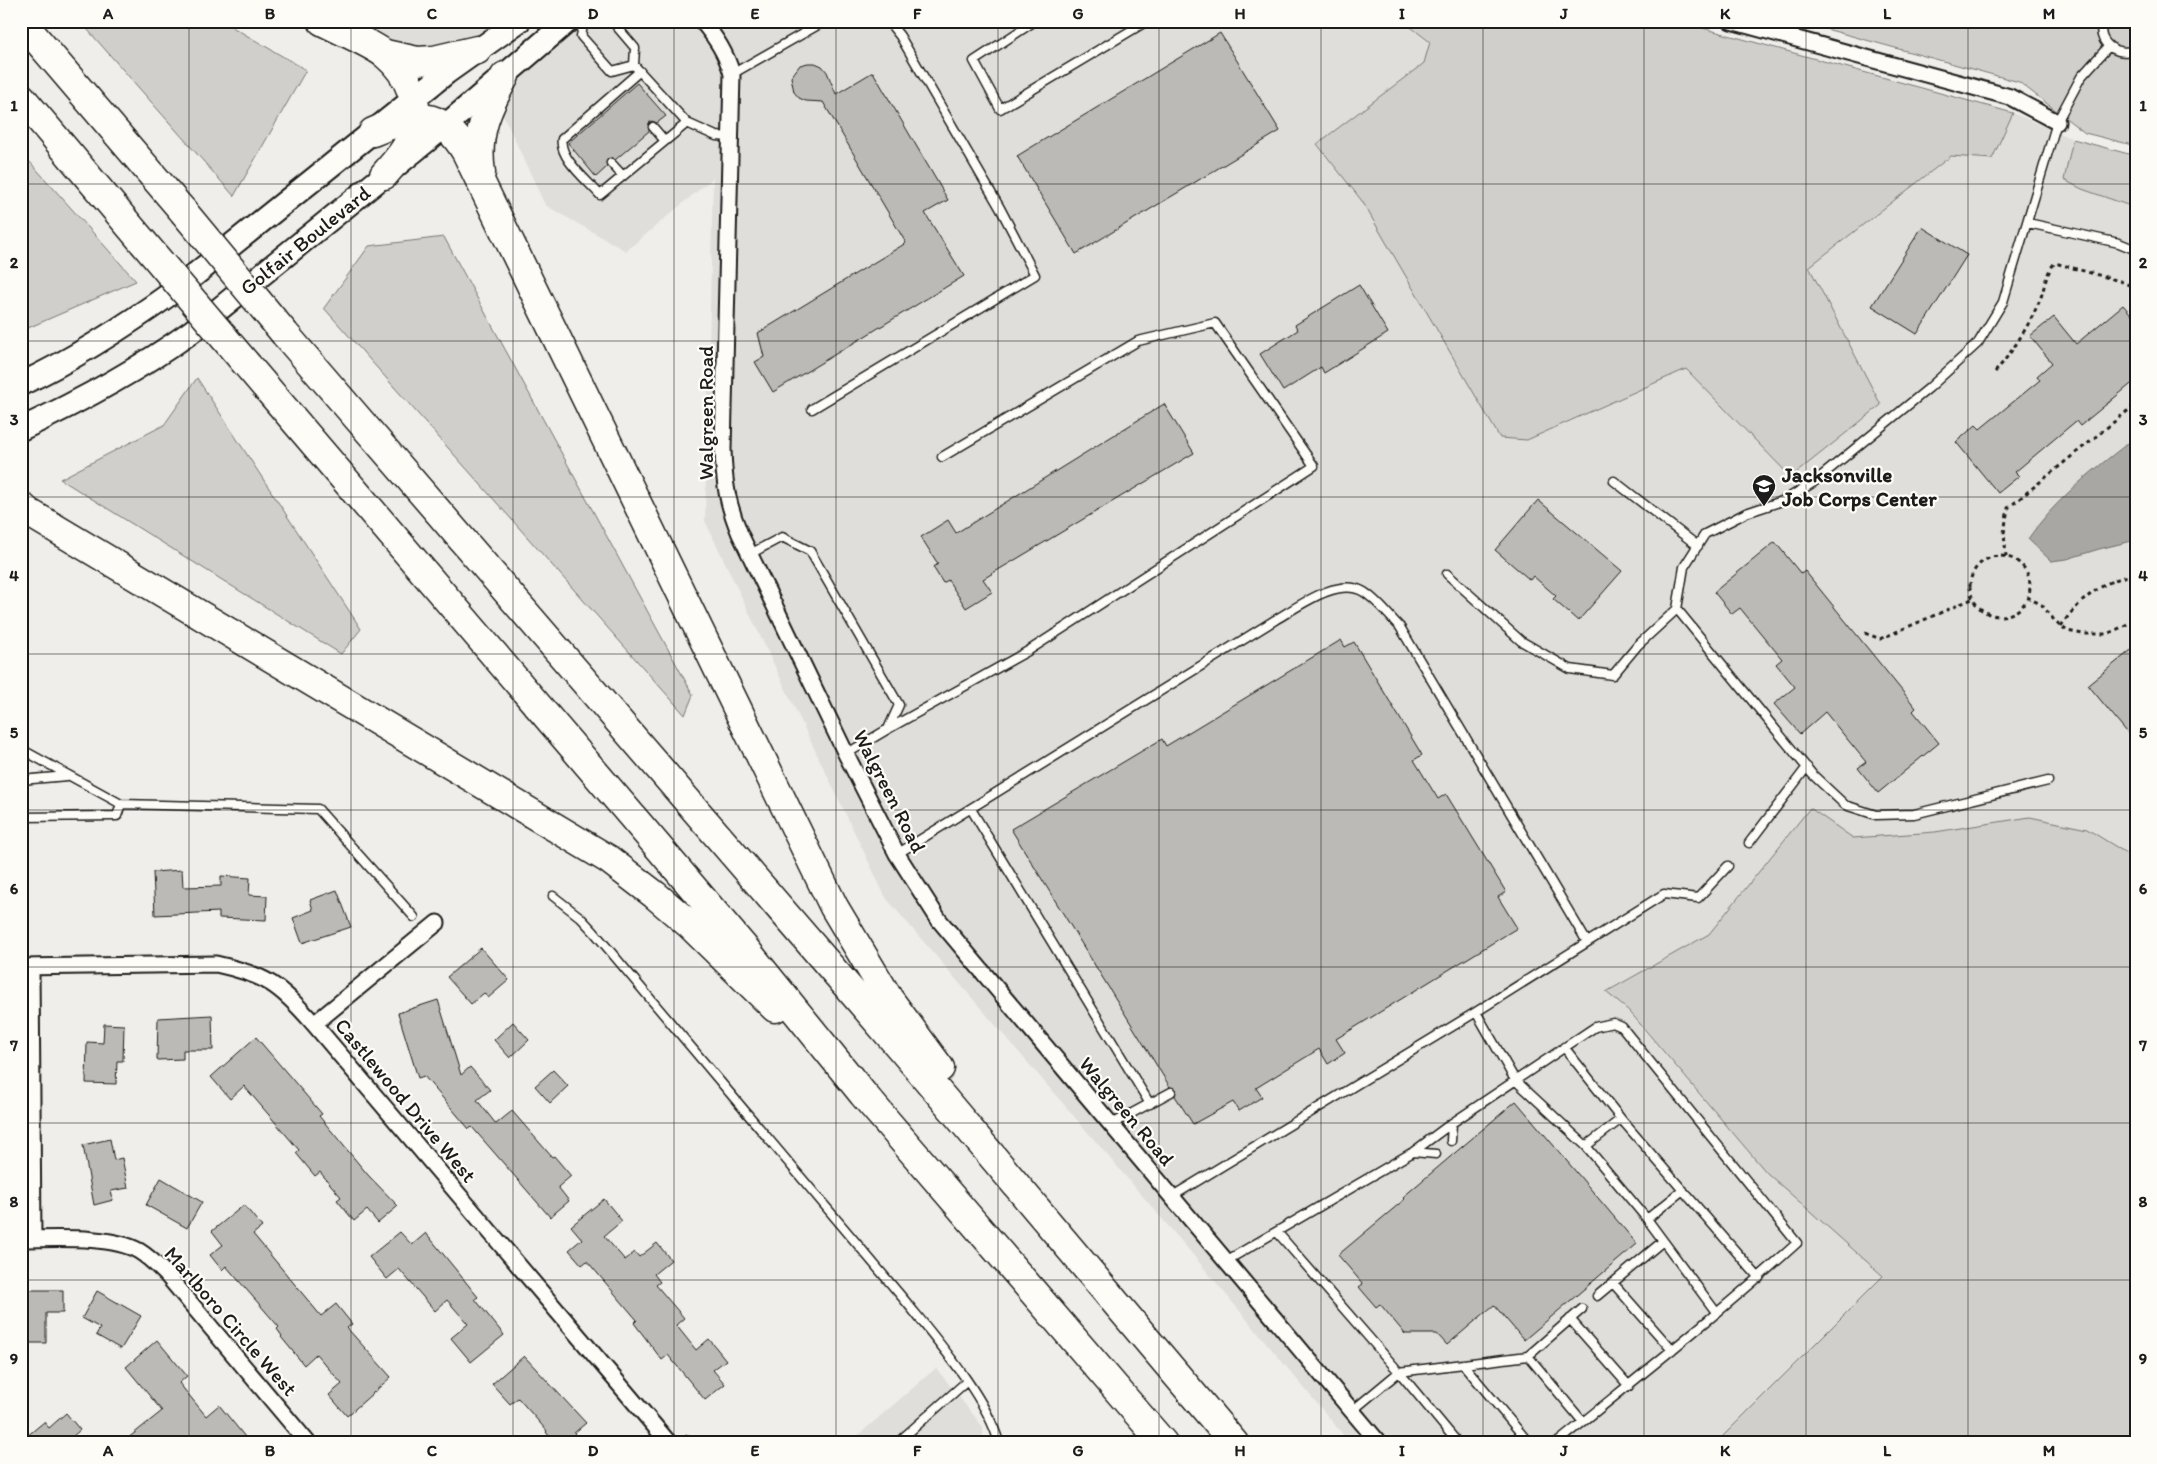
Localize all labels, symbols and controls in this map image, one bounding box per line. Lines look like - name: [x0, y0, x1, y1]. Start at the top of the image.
- text: A: [102, 4, 114, 23]
- text: B: [265, 4, 276, 23]
- text: C: [427, 4, 438, 23]
- text: D: [588, 4, 599, 23]
- text: E: [751, 4, 760, 23]
- text: F: [913, 4, 922, 23]
- text: G: [1072, 4, 1084, 23]
- text: H: [1234, 4, 1246, 23]
- text: I: [1399, 4, 1405, 23]
- text: J: [1559, 4, 1568, 23]
- text: K: [1720, 4, 1731, 23]
- text: L: [1883, 4, 1892, 23]
- text: M: [2043, 4, 2055, 23]
- text: 1: [10, 96, 18, 115]
- text: 1: [2139, 96, 2147, 115]
- street label: Golfair Boulevard: [235, 180, 375, 300]
- text: 2: [10, 253, 19, 272]
- text: 2: [2139, 253, 2148, 272]
- street label: Walgreen Road: [693, 346, 718, 480]
- text: 3: [10, 410, 19, 429]
- text: 3: [2139, 410, 2148, 429]
- place label: Jacksonville Job Corps Center: [1781, 462, 1937, 512]
- school or university icon: Jacksonville Job Corps Center: [1751, 473, 1777, 507]
- text: 4: [9, 566, 19, 585]
- text: 4: [2138, 566, 2148, 585]
- text: 5: [10, 723, 19, 742]
- text: 5: [2139, 723, 2148, 742]
- street label: Walgreen Road: [848, 725, 932, 857]
- text: 6: [10, 879, 19, 898]
- text: 6: [2139, 879, 2148, 898]
- street label: Castlewood Drive West: [330, 1013, 482, 1187]
- text: 7: [9, 1036, 18, 1055]
- text: 7: [2138, 1036, 2147, 1055]
- street label: Walgreen Road: [1074, 1051, 1180, 1171]
- text: 8: [10, 1192, 19, 1211]
- text: 8: [2139, 1192, 2148, 1211]
- street label: Marlboro Circle West: [159, 1241, 303, 1401]
- text: 9: [10, 1349, 18, 1368]
- text: 9: [2139, 1349, 2147, 1368]
- text: A: [102, 1441, 114, 1460]
- text: B: [265, 1441, 276, 1460]
- text: C: [427, 1441, 438, 1460]
- text: D: [588, 1441, 599, 1460]
- text: E: [751, 1441, 760, 1460]
- text: F: [913, 1441, 922, 1460]
- text: G: [1072, 1441, 1084, 1460]
- text: H: [1234, 1441, 1246, 1460]
- text: I: [1399, 1441, 1405, 1460]
- text: J: [1559, 1441, 1568, 1460]
- text: K: [1720, 1441, 1731, 1460]
- text: L: [1883, 1441, 1892, 1460]
- text: M: [2043, 1441, 2055, 1460]

